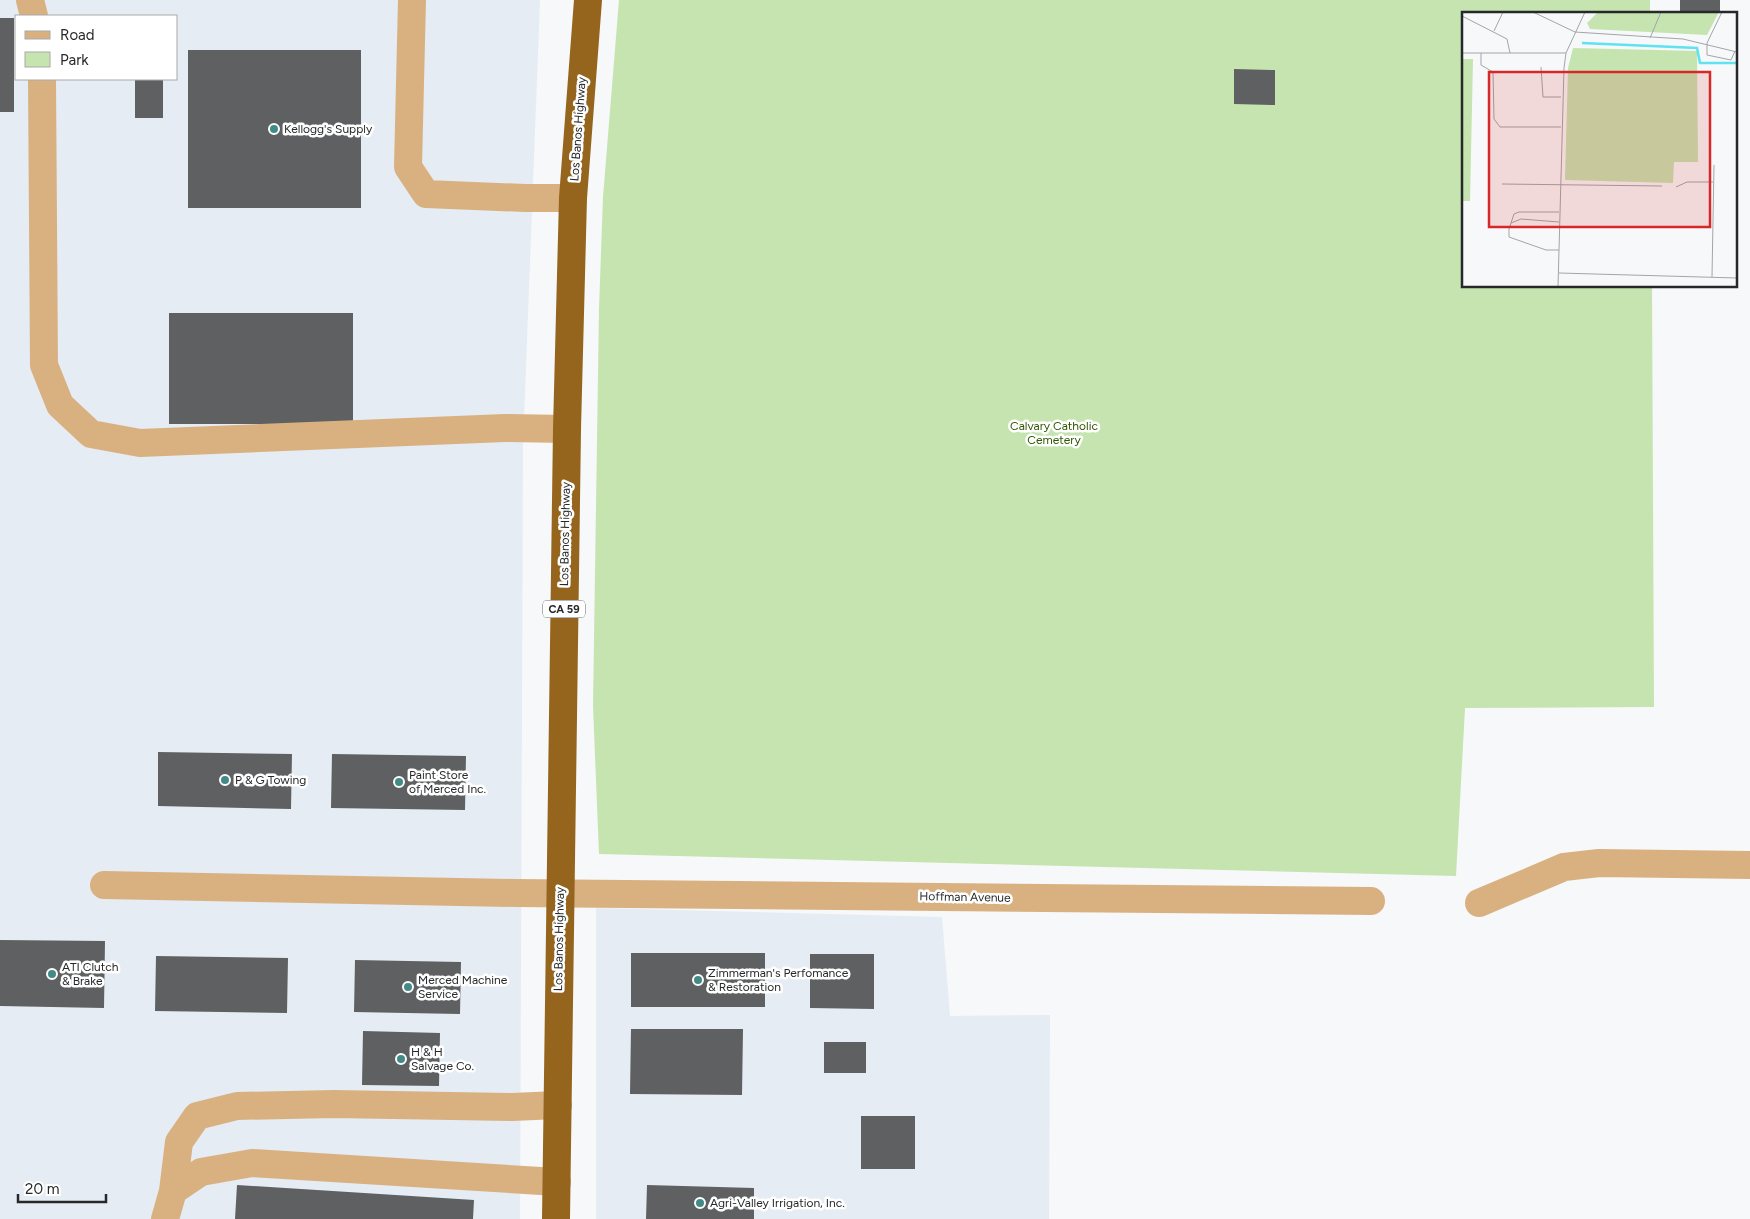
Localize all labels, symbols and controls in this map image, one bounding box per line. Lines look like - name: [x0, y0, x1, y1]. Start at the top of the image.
- inset map: [1462, 12, 1738, 288]
- legend: [15, 15, 178, 80]
- text: Road: [60, 26, 95, 44]
- text: Park: [60, 51, 89, 69]
- street label: Los Banos Highway: [567, 76, 589, 182]
- place label: Kellogg's Supply: [284, 122, 373, 136]
- marker: Kellogg's Supply: [268, 123, 280, 135]
- park label: Calvary Catholic Cemetery: [1010, 419, 1098, 447]
- street label: Los Banos Highway: [557, 481, 573, 586]
- road number: CA 59: [543, 600, 585, 618]
- place label: Paint Store of Merced Inc.: [409, 768, 486, 796]
- place label: P & G Towing: [235, 773, 306, 787]
- marker: P & G Towing: [219, 774, 231, 786]
- marker: Paint Store of Merced Inc.: [393, 776, 405, 788]
- street label: Los Banos Highway: [551, 886, 567, 991]
- street label: Hoffman Avenue: [919, 889, 1011, 905]
- place label: ATI Clutch & Brake: [62, 960, 119, 988]
- place label: Zimmerman's Perfomance & Restoration: [708, 966, 849, 994]
- marker: ATI Clutch & Brake: [46, 968, 58, 980]
- place label: Merced Machine Service: [418, 973, 508, 1001]
- marker: Zimmerman's Perfomance & Restoration: [692, 974, 704, 986]
- marker: Merced Machine Service: [402, 981, 414, 993]
- place label: H & H Salvage Co.: [411, 1045, 474, 1073]
- marker: H & H Salvage Co.: [395, 1053, 407, 1065]
- scale bar: [18, 1172, 105, 1204]
- text: 20 m: [25, 1180, 59, 1198]
- place label: Agri-Valley Irrigation, Inc.: [710, 1196, 845, 1210]
- marker: Agri-Valley Irrigation, Inc.: [694, 1197, 706, 1209]

